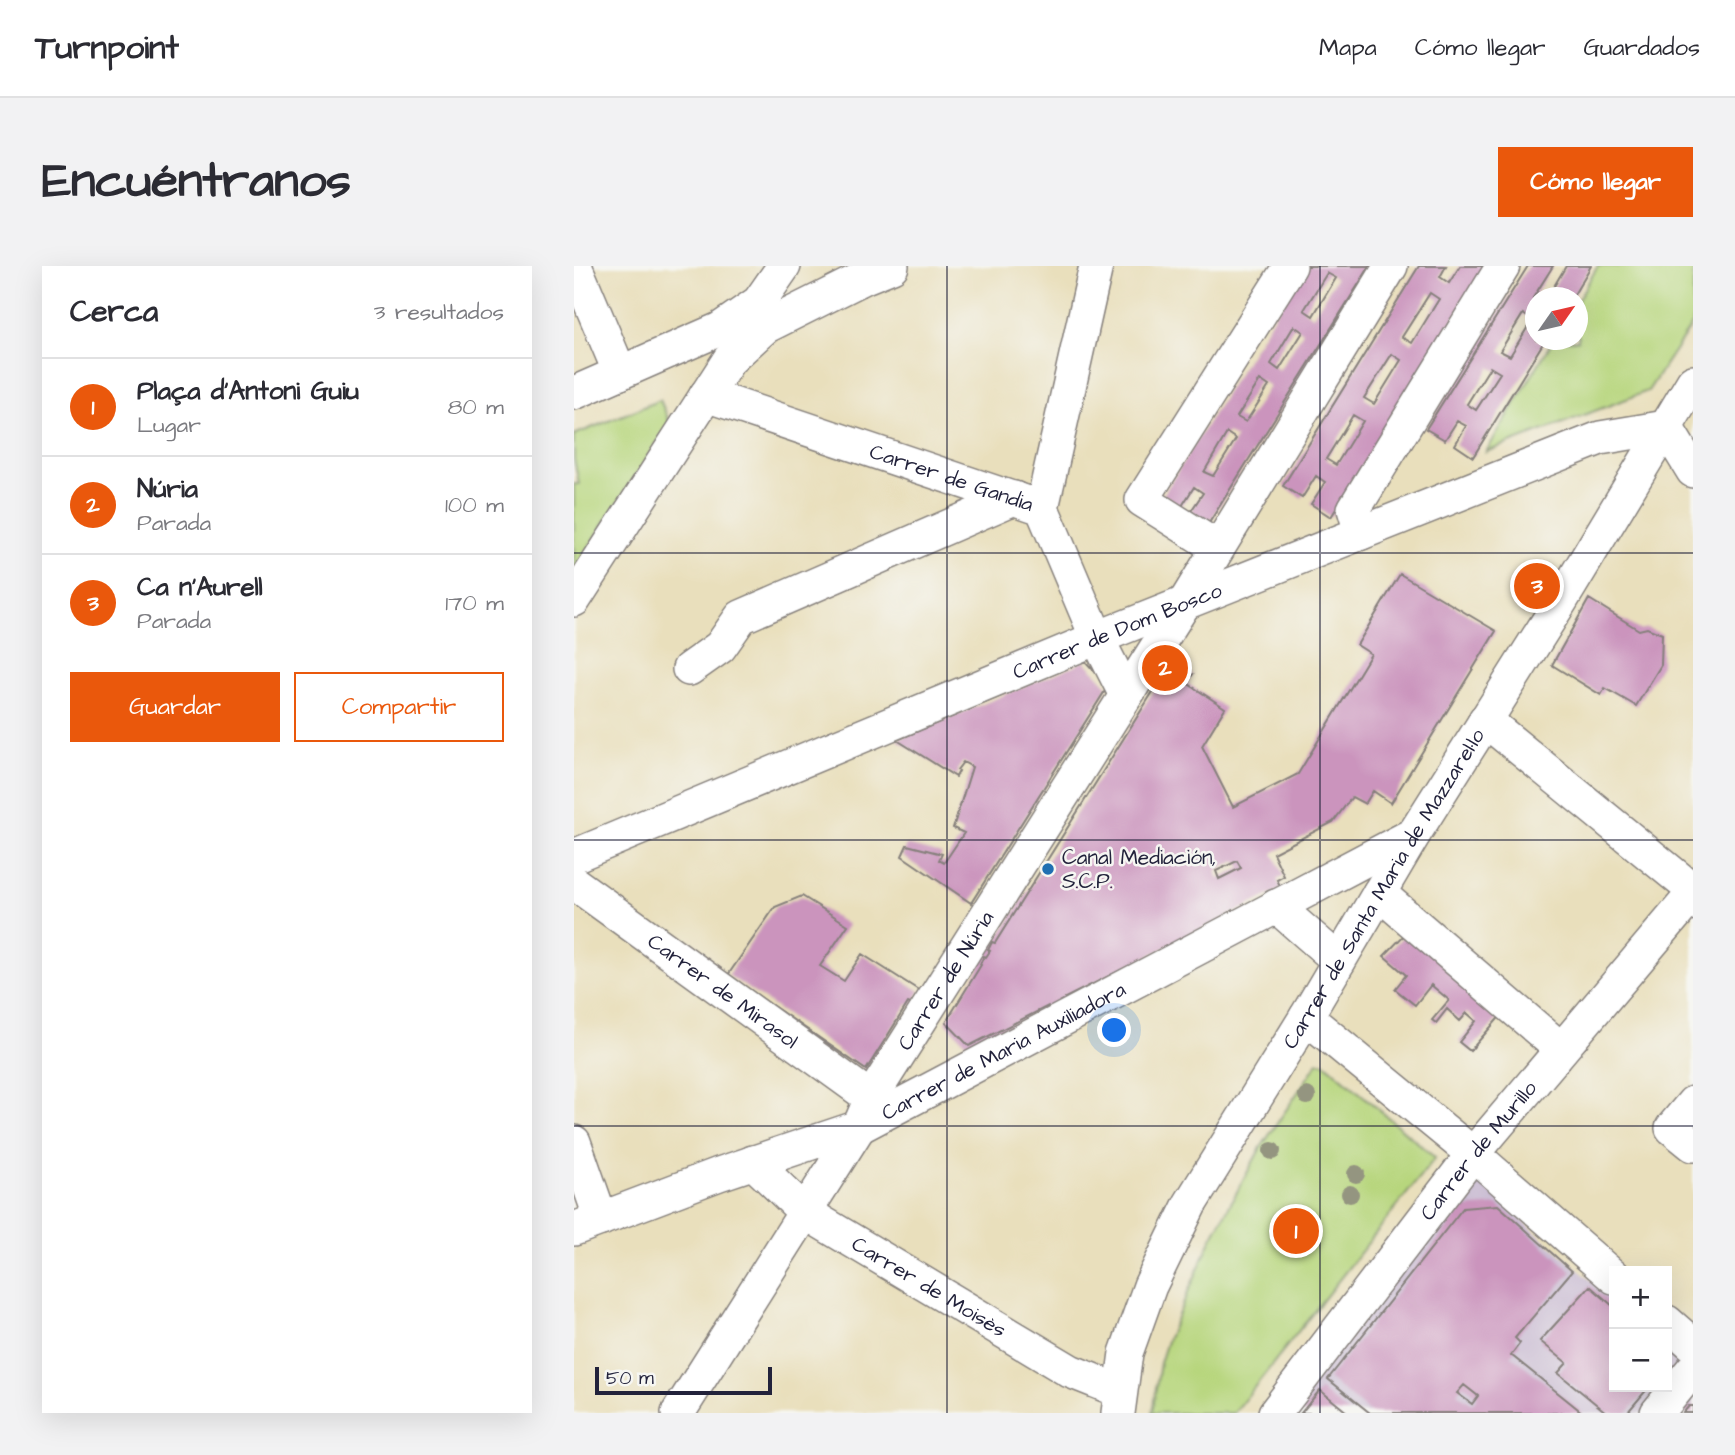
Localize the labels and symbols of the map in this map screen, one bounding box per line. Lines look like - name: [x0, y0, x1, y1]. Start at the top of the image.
- north arrow: [1525, 287, 1588, 350]
- street label: Carrer de Gandia: [866, 437, 1037, 519]
- pin: 3: [1514, 560, 1560, 612]
- street label: Carrer de Dom Bosco: [1008, 576, 1226, 687]
- pin: 2: [1142, 642, 1188, 694]
- street label: Carrer de Santa Maria de Mazzarel·lo: [1276, 723, 1492, 1054]
- place label: Canal Mediación, S.C.P.: [1062, 843, 1216, 896]
- marker: Canal Mediación, S.C.P.: [1040, 861, 1056, 877]
- street label: Carrer de Núria: [891, 905, 1001, 1056]
- street label: Carrer de Mirasol: [642, 927, 804, 1056]
- street label: Carrer de Maria Auxiliadora: [877, 975, 1131, 1128]
- your location: [1097, 1013, 1131, 1047]
- street label: Carrer de Murillo: [1413, 1075, 1544, 1227]
- pin: 1: [1273, 1205, 1319, 1257]
- street label: Carrer de Moisès: [846, 1230, 1012, 1345]
- scale bar: [595, 1364, 772, 1396]

